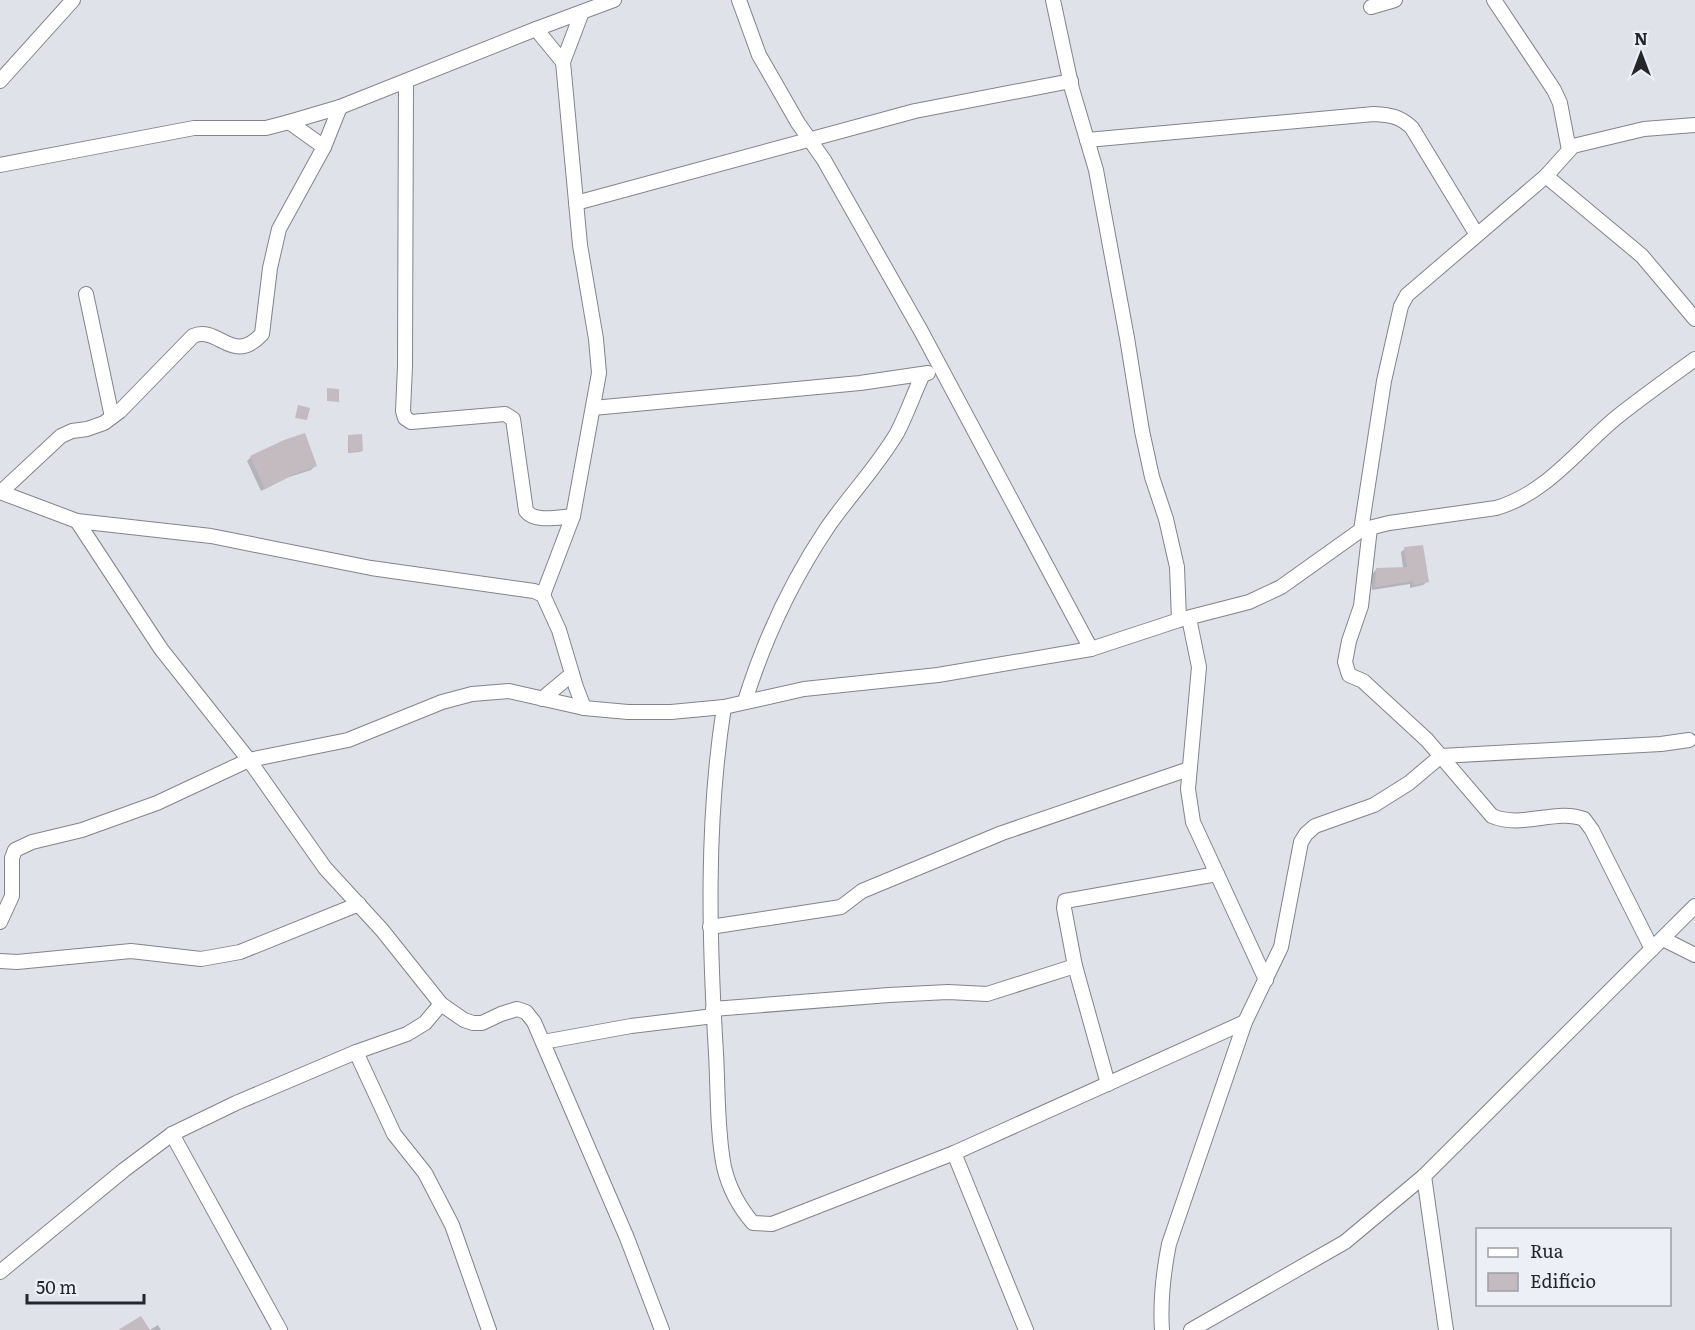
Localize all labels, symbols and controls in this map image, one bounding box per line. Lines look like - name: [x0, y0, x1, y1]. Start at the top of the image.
- north arrow: [1611, 24, 1671, 84]
- text: N: [1634, 26, 1648, 50]
- legend: [1476, 1228, 1671, 1306]
- text: Rua: [1530, 1237, 1564, 1264]
- scale bar: [27, 1267, 144, 1305]
- text: Edifício: [1530, 1267, 1596, 1294]
- text: 50 m: [36, 1273, 77, 1300]

